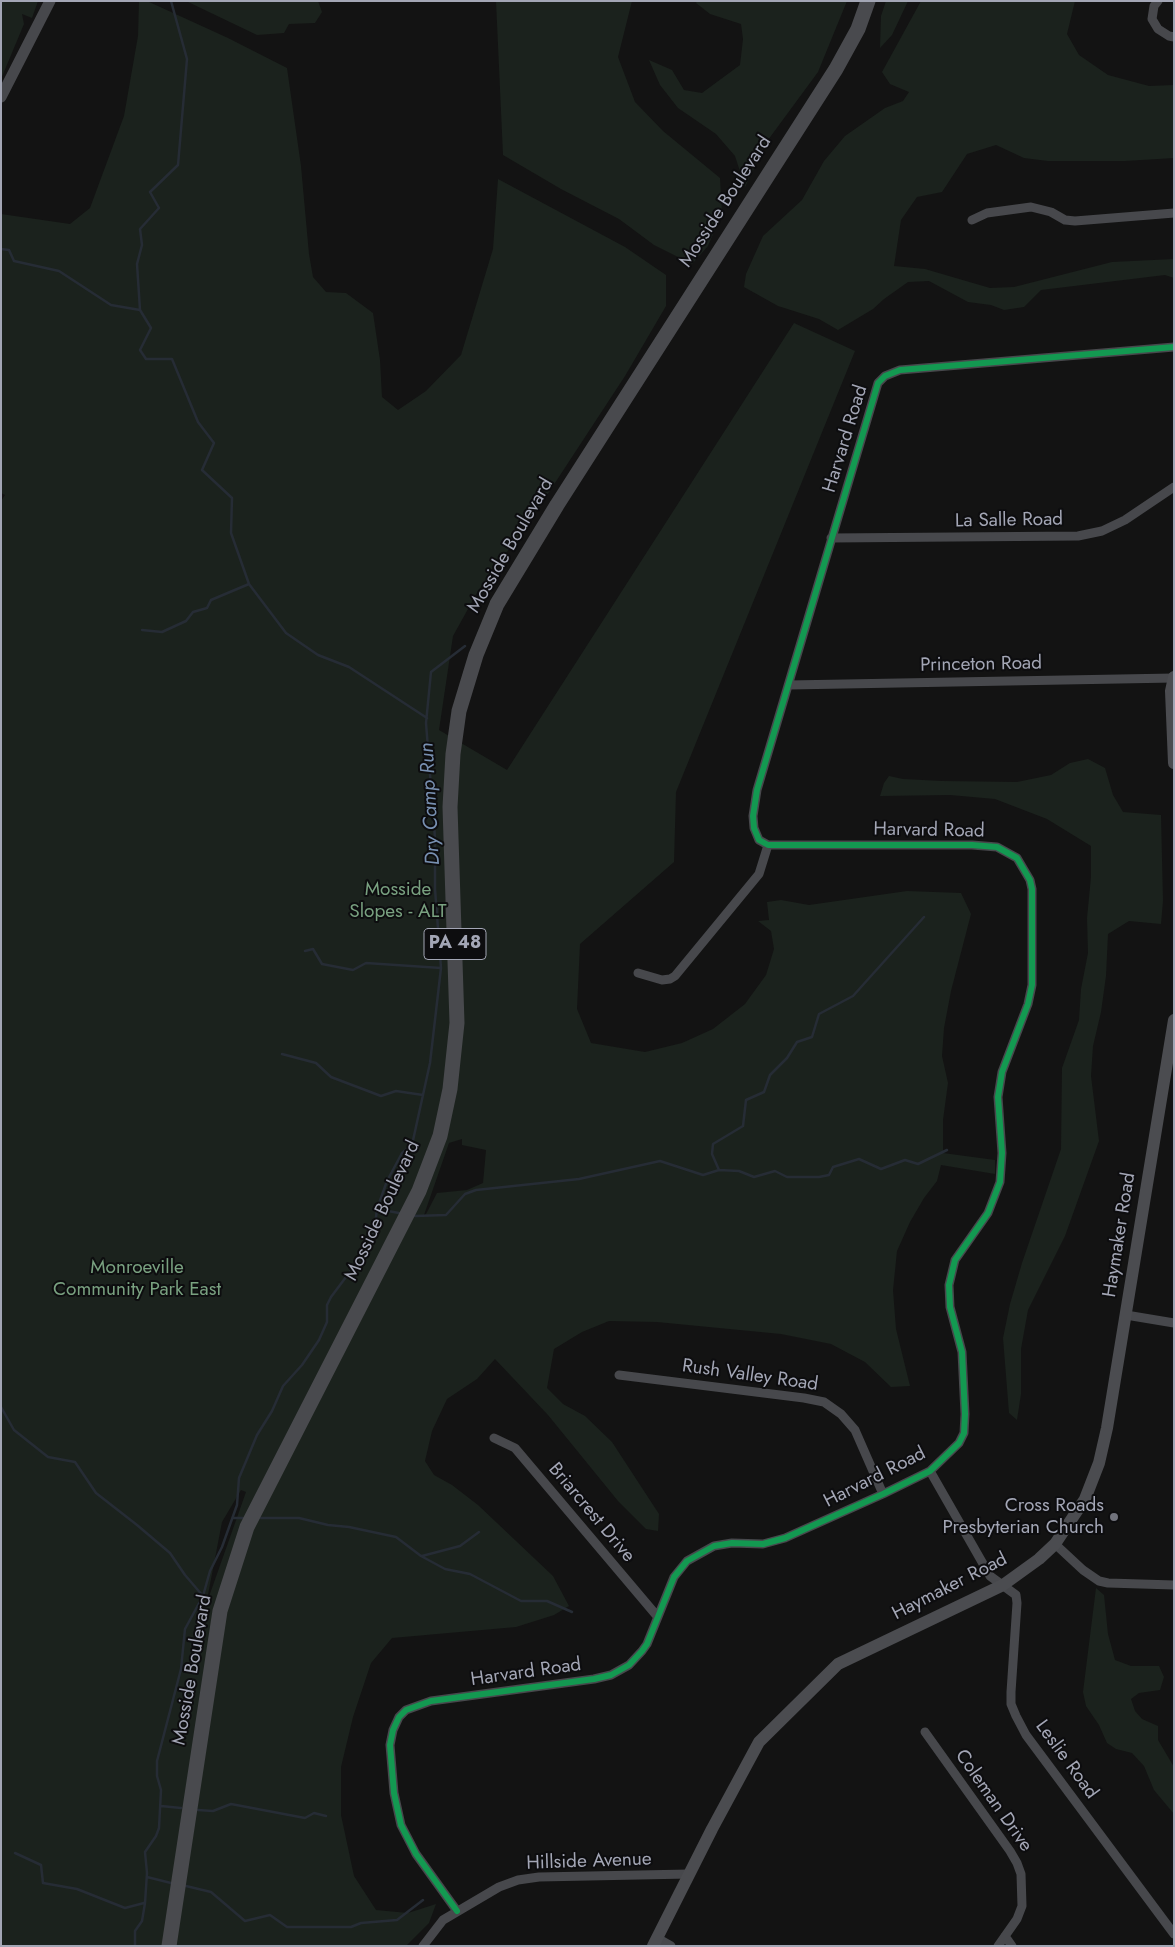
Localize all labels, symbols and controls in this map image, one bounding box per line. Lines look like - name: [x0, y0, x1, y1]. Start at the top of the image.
- street label: Mosside Boulevard: [675, 132, 777, 272]
- street label: Harvard Road: [819, 382, 873, 496]
- street label: Mosside Boulevard: [463, 474, 559, 618]
- street label: La Salle Road: [955, 509, 1063, 533]
- street label: Princeton Road: [920, 653, 1042, 677]
- water label: Dry Camp Run: [416, 742, 446, 866]
- street label: Harvard Road: [873, 819, 985, 843]
- park label: Mosside Slopes - ALT: [349, 879, 447, 923]
- road number: PA 48: [424, 929, 486, 960]
- street label: Mosside Boulevard: [341, 1137, 425, 1285]
- street label: Haymaker Road: [1099, 1171, 1141, 1299]
- park label: Monroeville Community Park East: [53, 1257, 221, 1301]
- street label: Rush Valley Road: [681, 1355, 819, 1397]
- street label: Harvard Road: [820, 1443, 930, 1513]
- street label: Briarcrest Drive: [543, 1459, 639, 1567]
- place label: Cross Roads Presbyterian Church: [943, 1495, 1104, 1539]
- marker: Cross Roads Presbyterian Church: [1108, 1511, 1120, 1523]
- street label: Haymaker Road: [889, 1548, 1011, 1626]
- street label: Mosside Boulevard: [169, 1593, 217, 1747]
- street label: Harvard Road: [469, 1654, 583, 1692]
- street label: Leslie Road: [1030, 1716, 1102, 1804]
- street label: Coleman Drive: [949, 1746, 1037, 1856]
- street label: Hillside Avenue: [526, 1848, 652, 1876]

